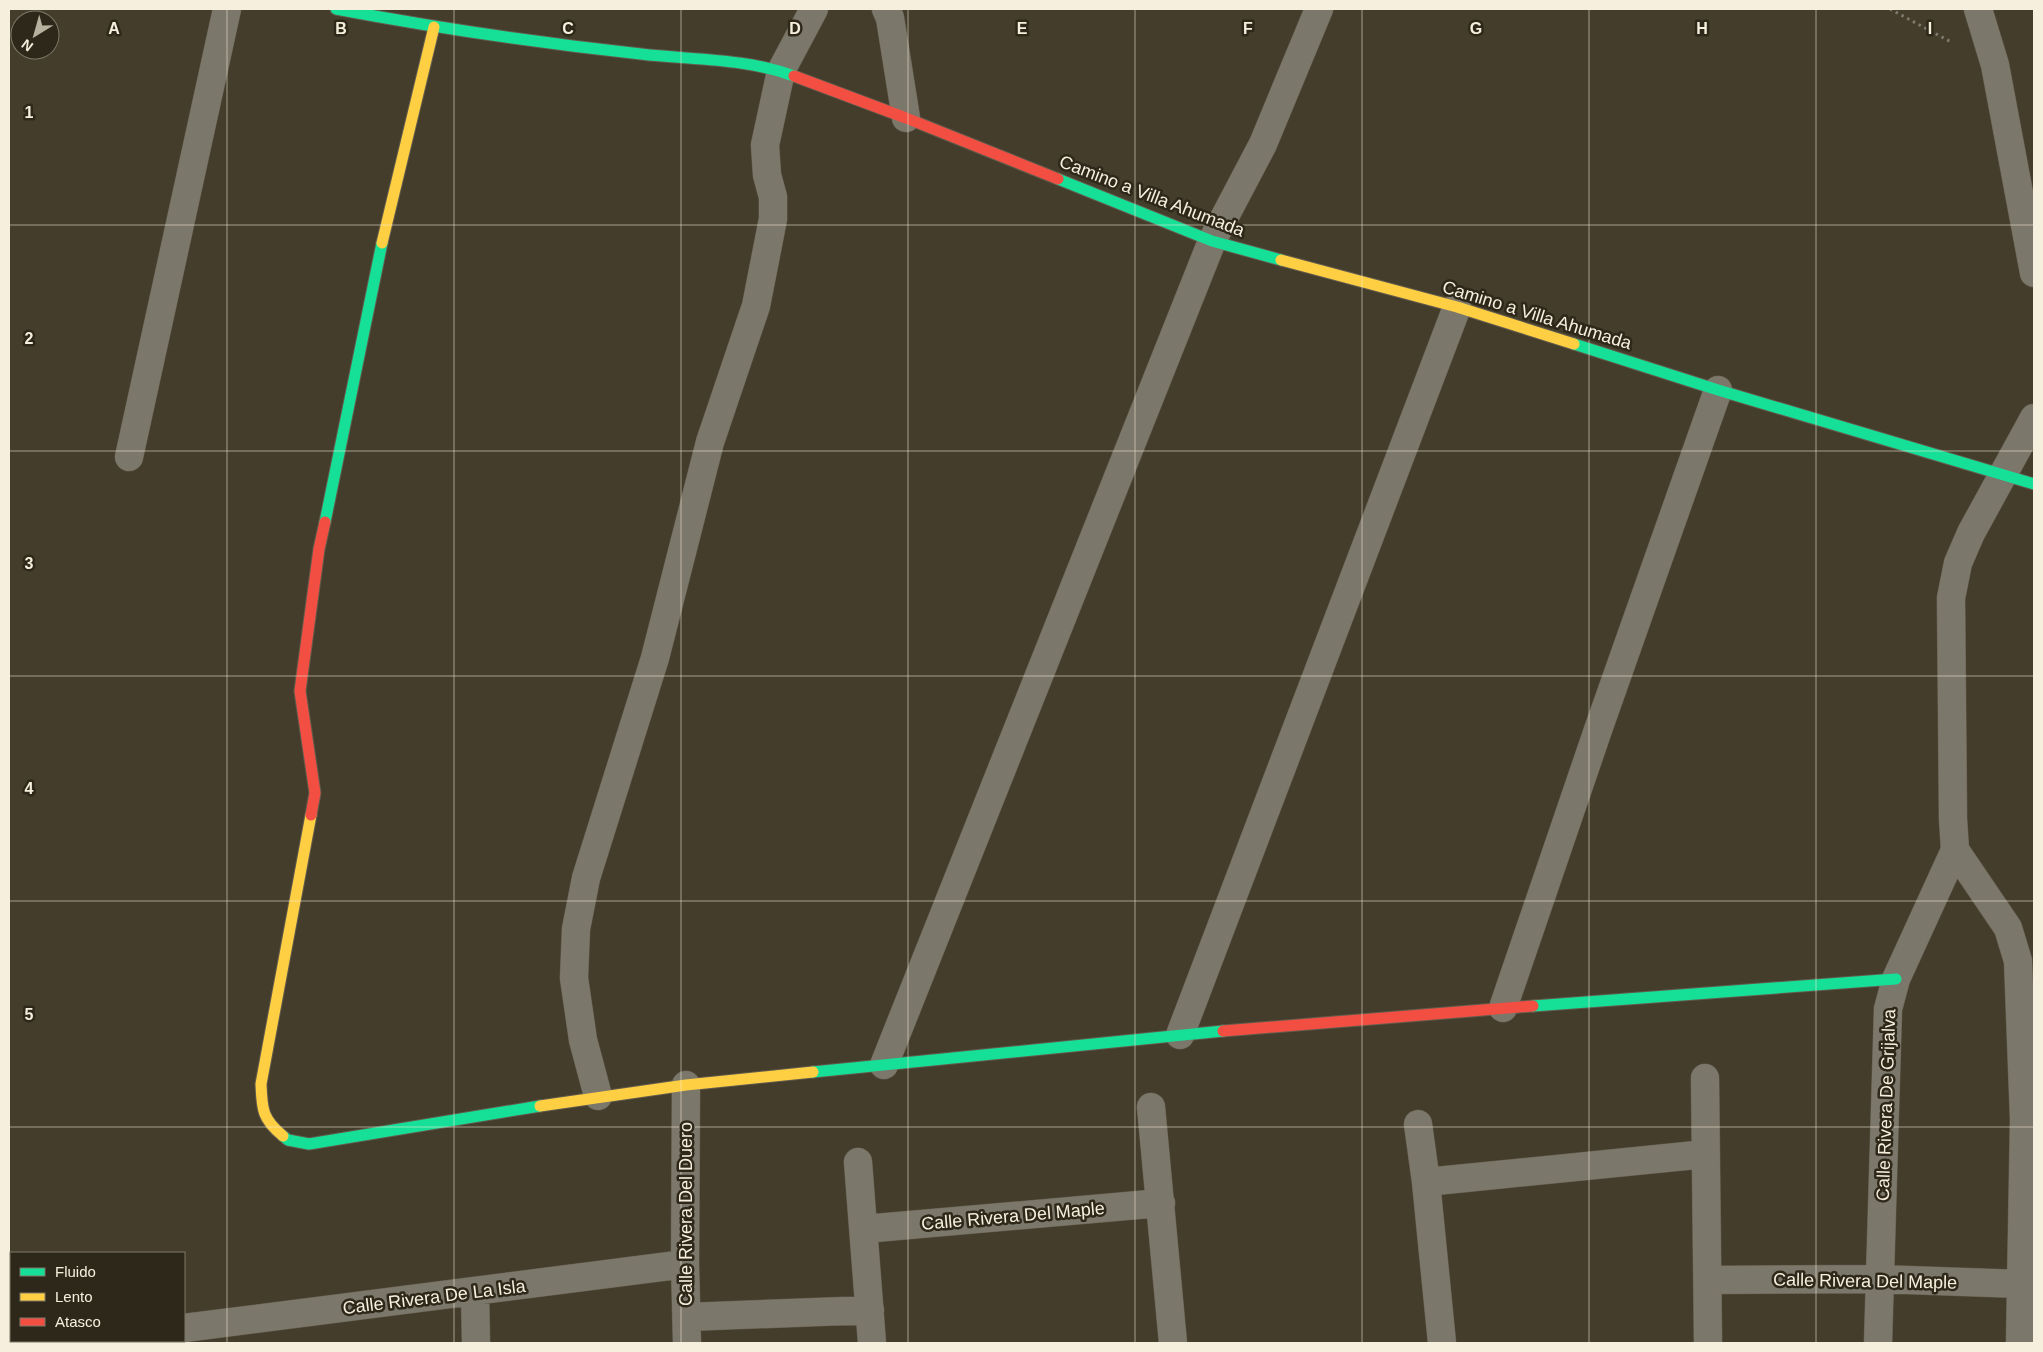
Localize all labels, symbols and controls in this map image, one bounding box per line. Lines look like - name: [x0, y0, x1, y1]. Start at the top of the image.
- north arrow: [10, 10, 60, 60]
- text: A: [108, 20, 120, 37]
- text: B: [335, 20, 347, 37]
- text: C: [562, 20, 574, 37]
- text: D: [789, 20, 801, 37]
- text: E: [1017, 20, 1028, 37]
- text: F: [1243, 20, 1253, 37]
- text: G: [1470, 20, 1482, 37]
- text: H: [1696, 20, 1708, 37]
- text: I: [1928, 20, 1932, 37]
- text: N: [18, 36, 36, 55]
- text: 1: [25, 104, 34, 121]
- street label: Camino a Villa Ahumada: [1057, 151, 1248, 241]
- street label: Camino a Villa Ahumada: [1440, 277, 1635, 354]
- text: 2: [25, 330, 34, 347]
- text: 3: [25, 555, 34, 572]
- text: 4: [25, 780, 34, 797]
- text: 5: [25, 1006, 34, 1023]
- street label: Calle Rivera De Grijalva: [1873, 1008, 1899, 1201]
- street label: Calle Rivera Del Duero: [676, 1122, 696, 1306]
- street label: Calle Rivera Del Maple: [920, 1198, 1106, 1234]
- legend: [10, 1252, 185, 1342]
- text: Fluido: [55, 1263, 96, 1280]
- street label: Calle Rivera Del Maple: [1773, 1269, 1957, 1293]
- street label: Calle Rivera De La Isla: [341, 1276, 528, 1318]
- text: Lento: [55, 1288, 93, 1305]
- text: Atasco: [55, 1313, 101, 1330]

